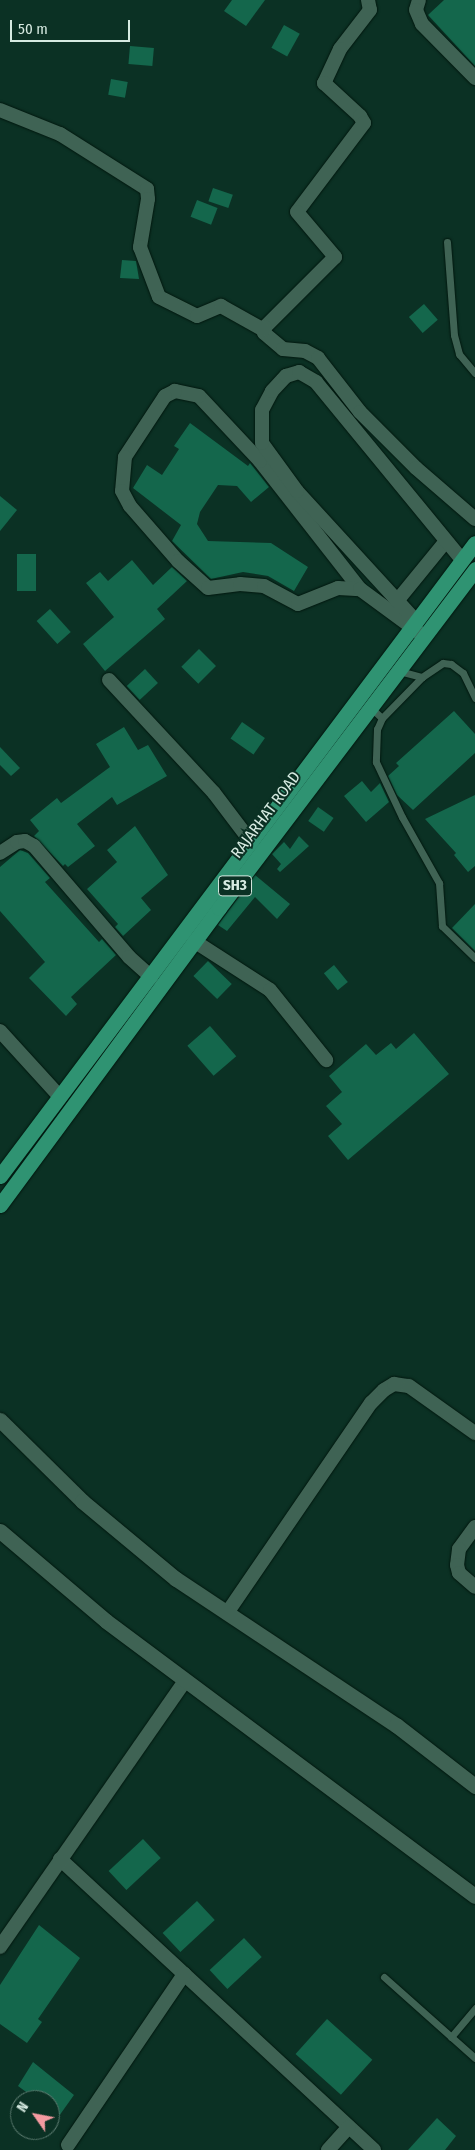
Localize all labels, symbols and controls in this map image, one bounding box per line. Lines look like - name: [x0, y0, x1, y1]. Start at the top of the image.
- scale bar: [12, 10, 132, 42]
- text: 50 m: [18, 20, 48, 38]
- street label: RAJARHAT ROAD: [227, 768, 305, 862]
- road number: SH3: [218, 874, 252, 898]
- north arrow: [10, 2090, 60, 2140]
- text: N: [13, 2099, 32, 2115]

